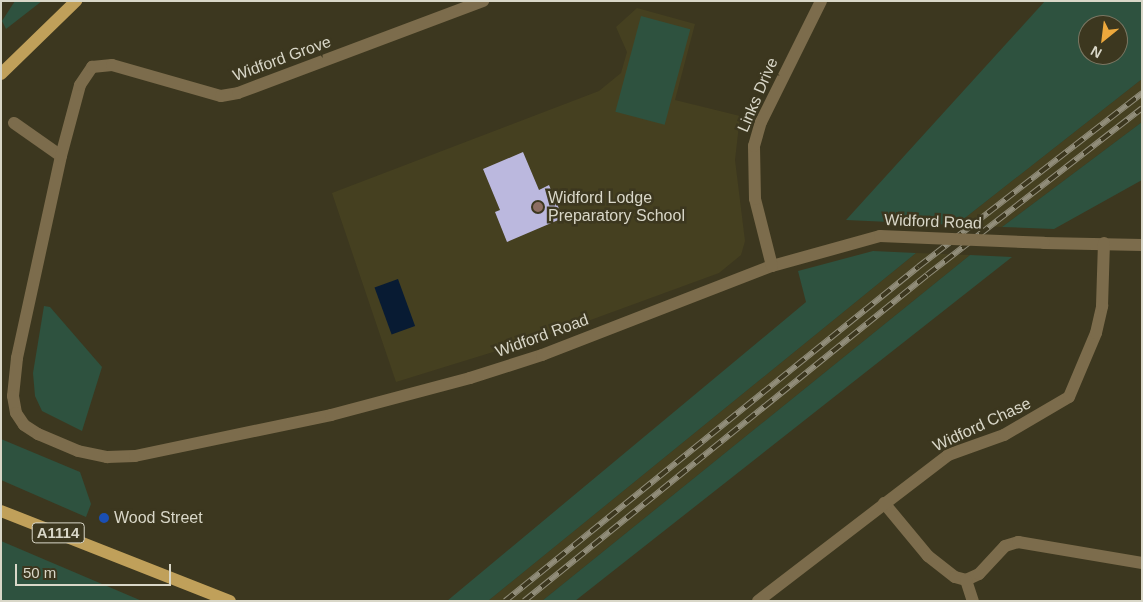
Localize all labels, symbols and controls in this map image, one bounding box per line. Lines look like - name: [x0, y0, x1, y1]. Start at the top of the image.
- north arrow: [1078, 15, 1128, 65]
- street label: Widford Grove: [230, 32, 334, 86]
- text: N: [1088, 43, 1105, 62]
- street label: Links Drive: [734, 55, 782, 135]
- place label: Widford Lodge Preparatory School: [548, 188, 685, 226]
- marker: Widford Lodge Preparatory School: [532, 201, 544, 213]
- street label: Widford Road: [884, 211, 982, 233]
- street label: Widford Road: [493, 310, 591, 362]
- street label: Widford Chase: [930, 394, 1034, 456]
- place label: Wood Street: [114, 508, 203, 528]
- marker: Wood Street: [98, 512, 110, 524]
- road number: A1114: [30, 520, 86, 546]
- scale bar: [18, 554, 174, 586]
- text: 50 m: [23, 564, 56, 581]

